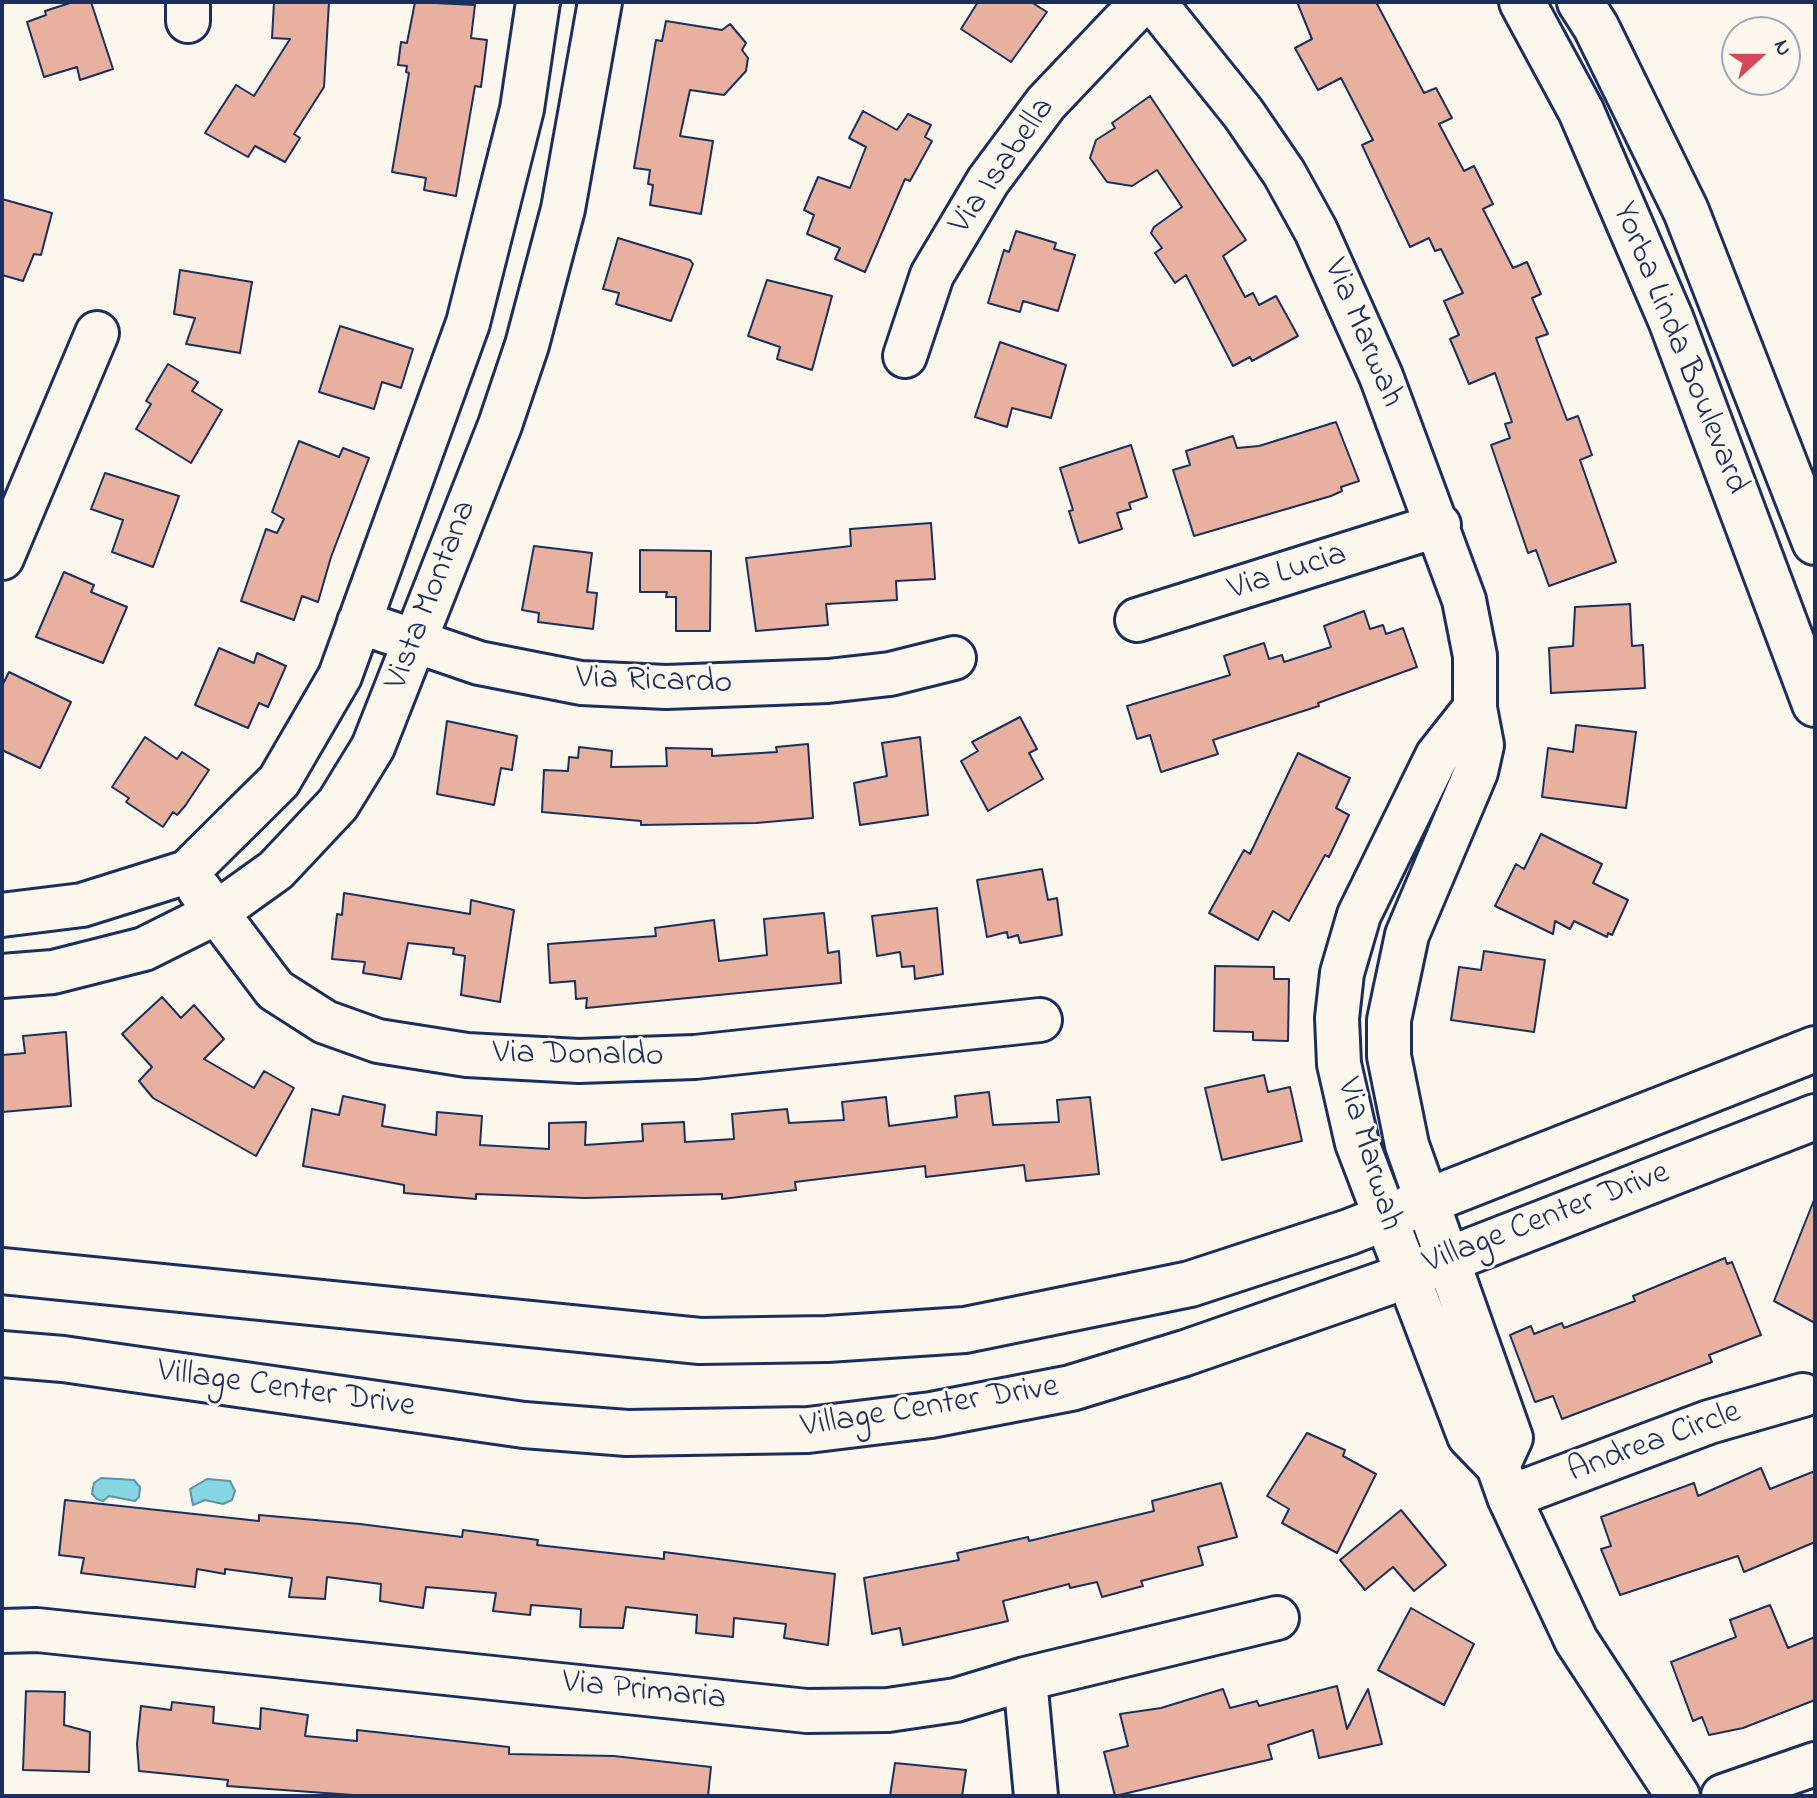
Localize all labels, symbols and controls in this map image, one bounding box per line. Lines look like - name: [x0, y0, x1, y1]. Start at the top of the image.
- north arrow: [1721, 16, 1801, 96]
- text: N: [1764, 35, 1799, 61]
- street label: Via Isabella: [942, 91, 1066, 243]
- street label: Yorba Linda Boulevard: [1601, 197, 1755, 501]
- street label: Via Marwah: [1312, 254, 1410, 414]
- street label: Vista Montana: [378, 496, 488, 696]
- street label: Via Lucia: [1224, 536, 1352, 612]
- street label: Via Ricardo: [575, 660, 733, 706]
- street label: Via Donaldo: [492, 1035, 664, 1079]
- street label: Via Marwah: [1325, 1074, 1409, 1236]
- street label: Village Center Drive: [1418, 1154, 1676, 1286]
- street label: Village Center Drive: [154, 1353, 418, 1429]
- street label: Village Center Drive: [798, 1369, 1062, 1449]
- street label: Andrea Circle: [1563, 1394, 1747, 1494]
- street label: Via Primaria: [560, 1664, 728, 1722]

